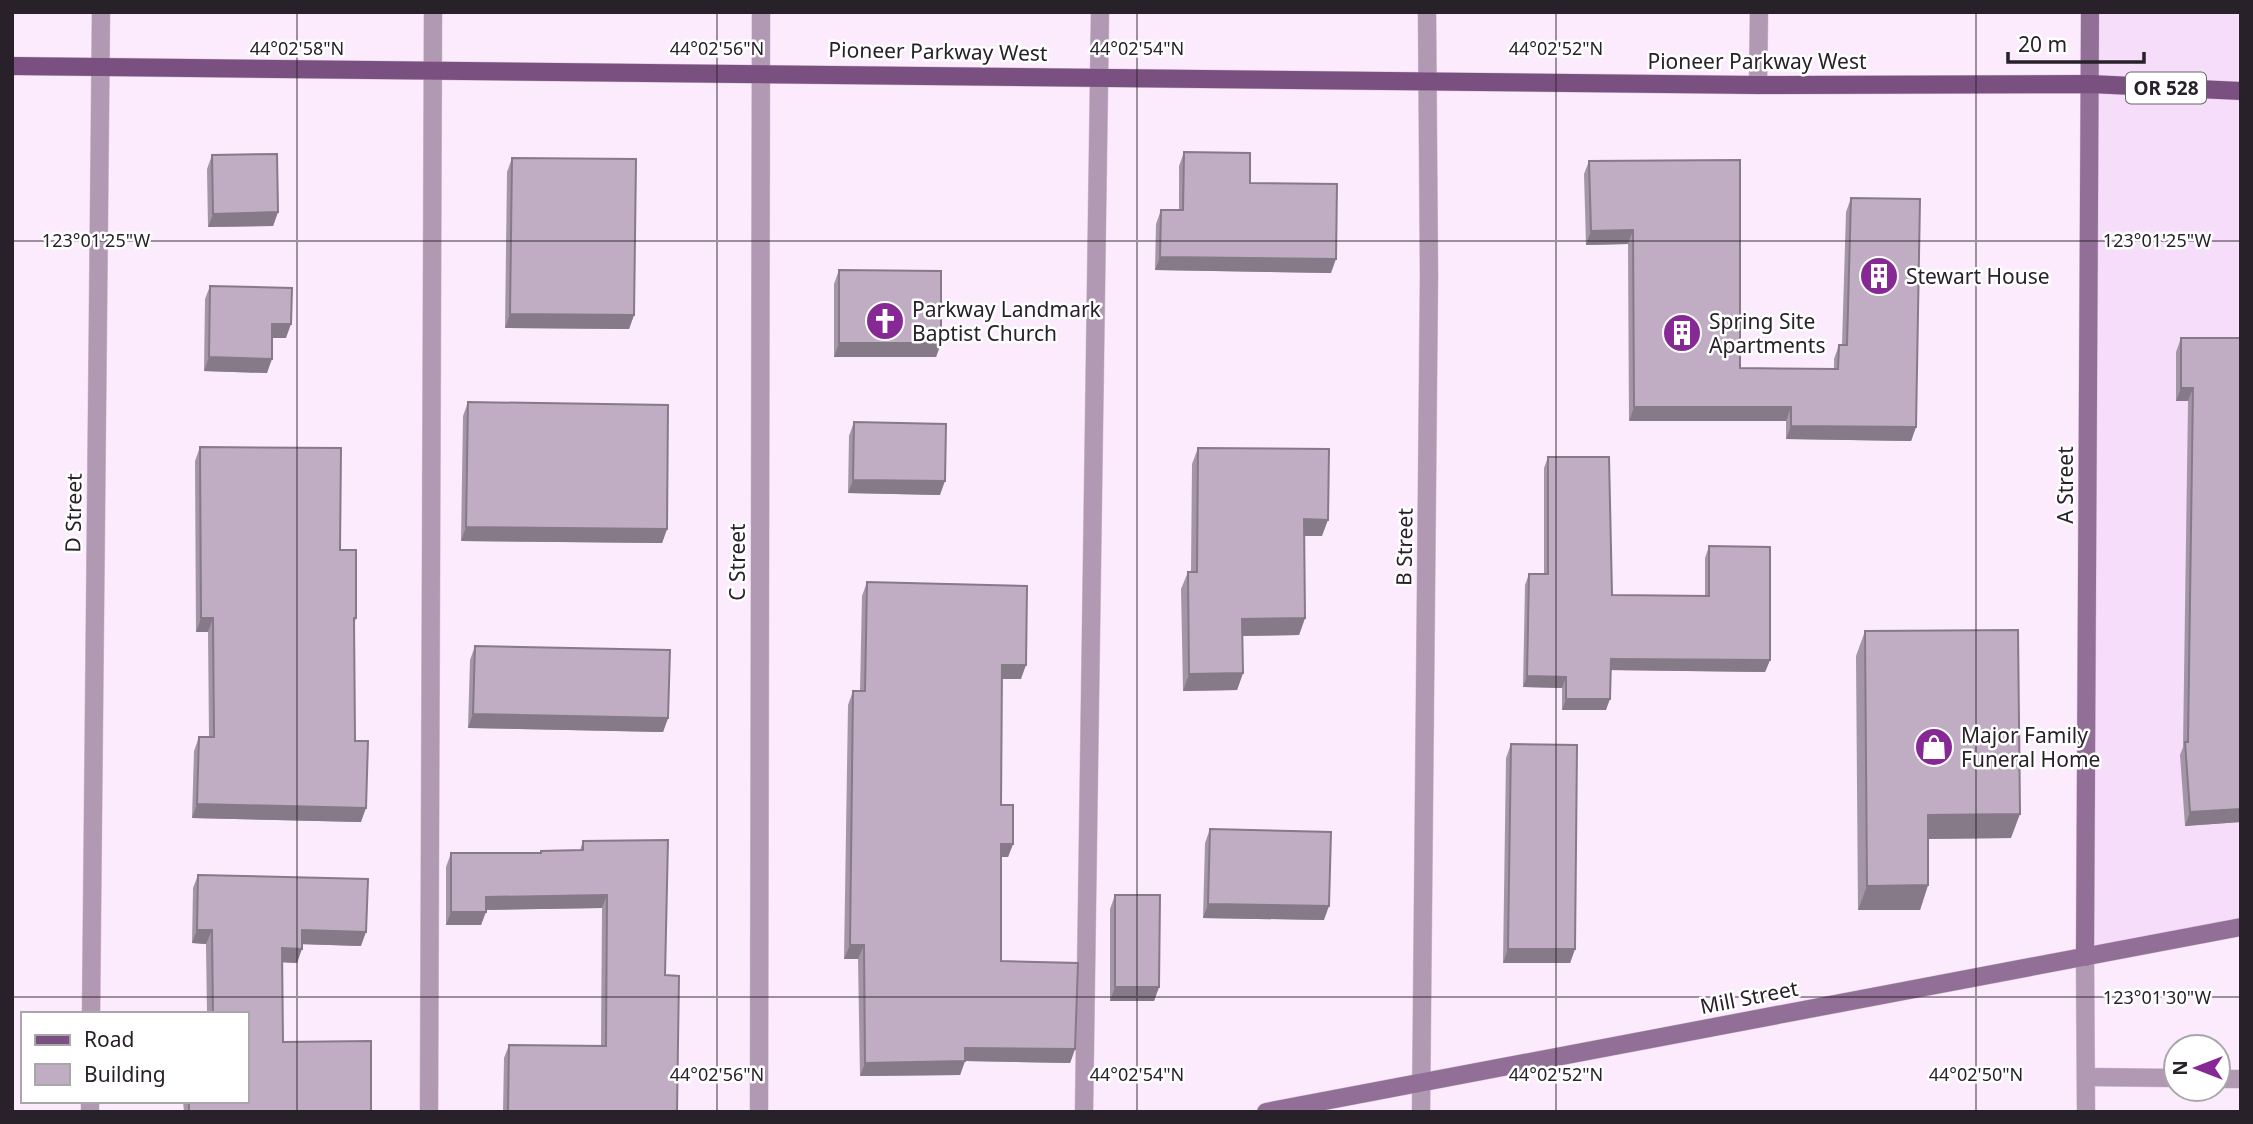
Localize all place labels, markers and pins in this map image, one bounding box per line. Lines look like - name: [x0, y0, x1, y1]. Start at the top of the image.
- building icon: Stewart House: [1858, 255, 1900, 297]
- place label: Stewart House: [1906, 262, 2050, 290]
- place label: Parkway Landmark Baptist Church: [912, 295, 1102, 347]
- church icon: Parkway Landmark Baptist Church: [864, 300, 906, 342]
- place label: Spring Site Apartments: [1709, 307, 1825, 359]
- building icon: Spring Site Apartments: [1661, 312, 1703, 354]
- place label: Major Family Funeral Home: [1961, 721, 2100, 773]
- shop icon: Major Family Funeral Home: [1913, 726, 1955, 768]

